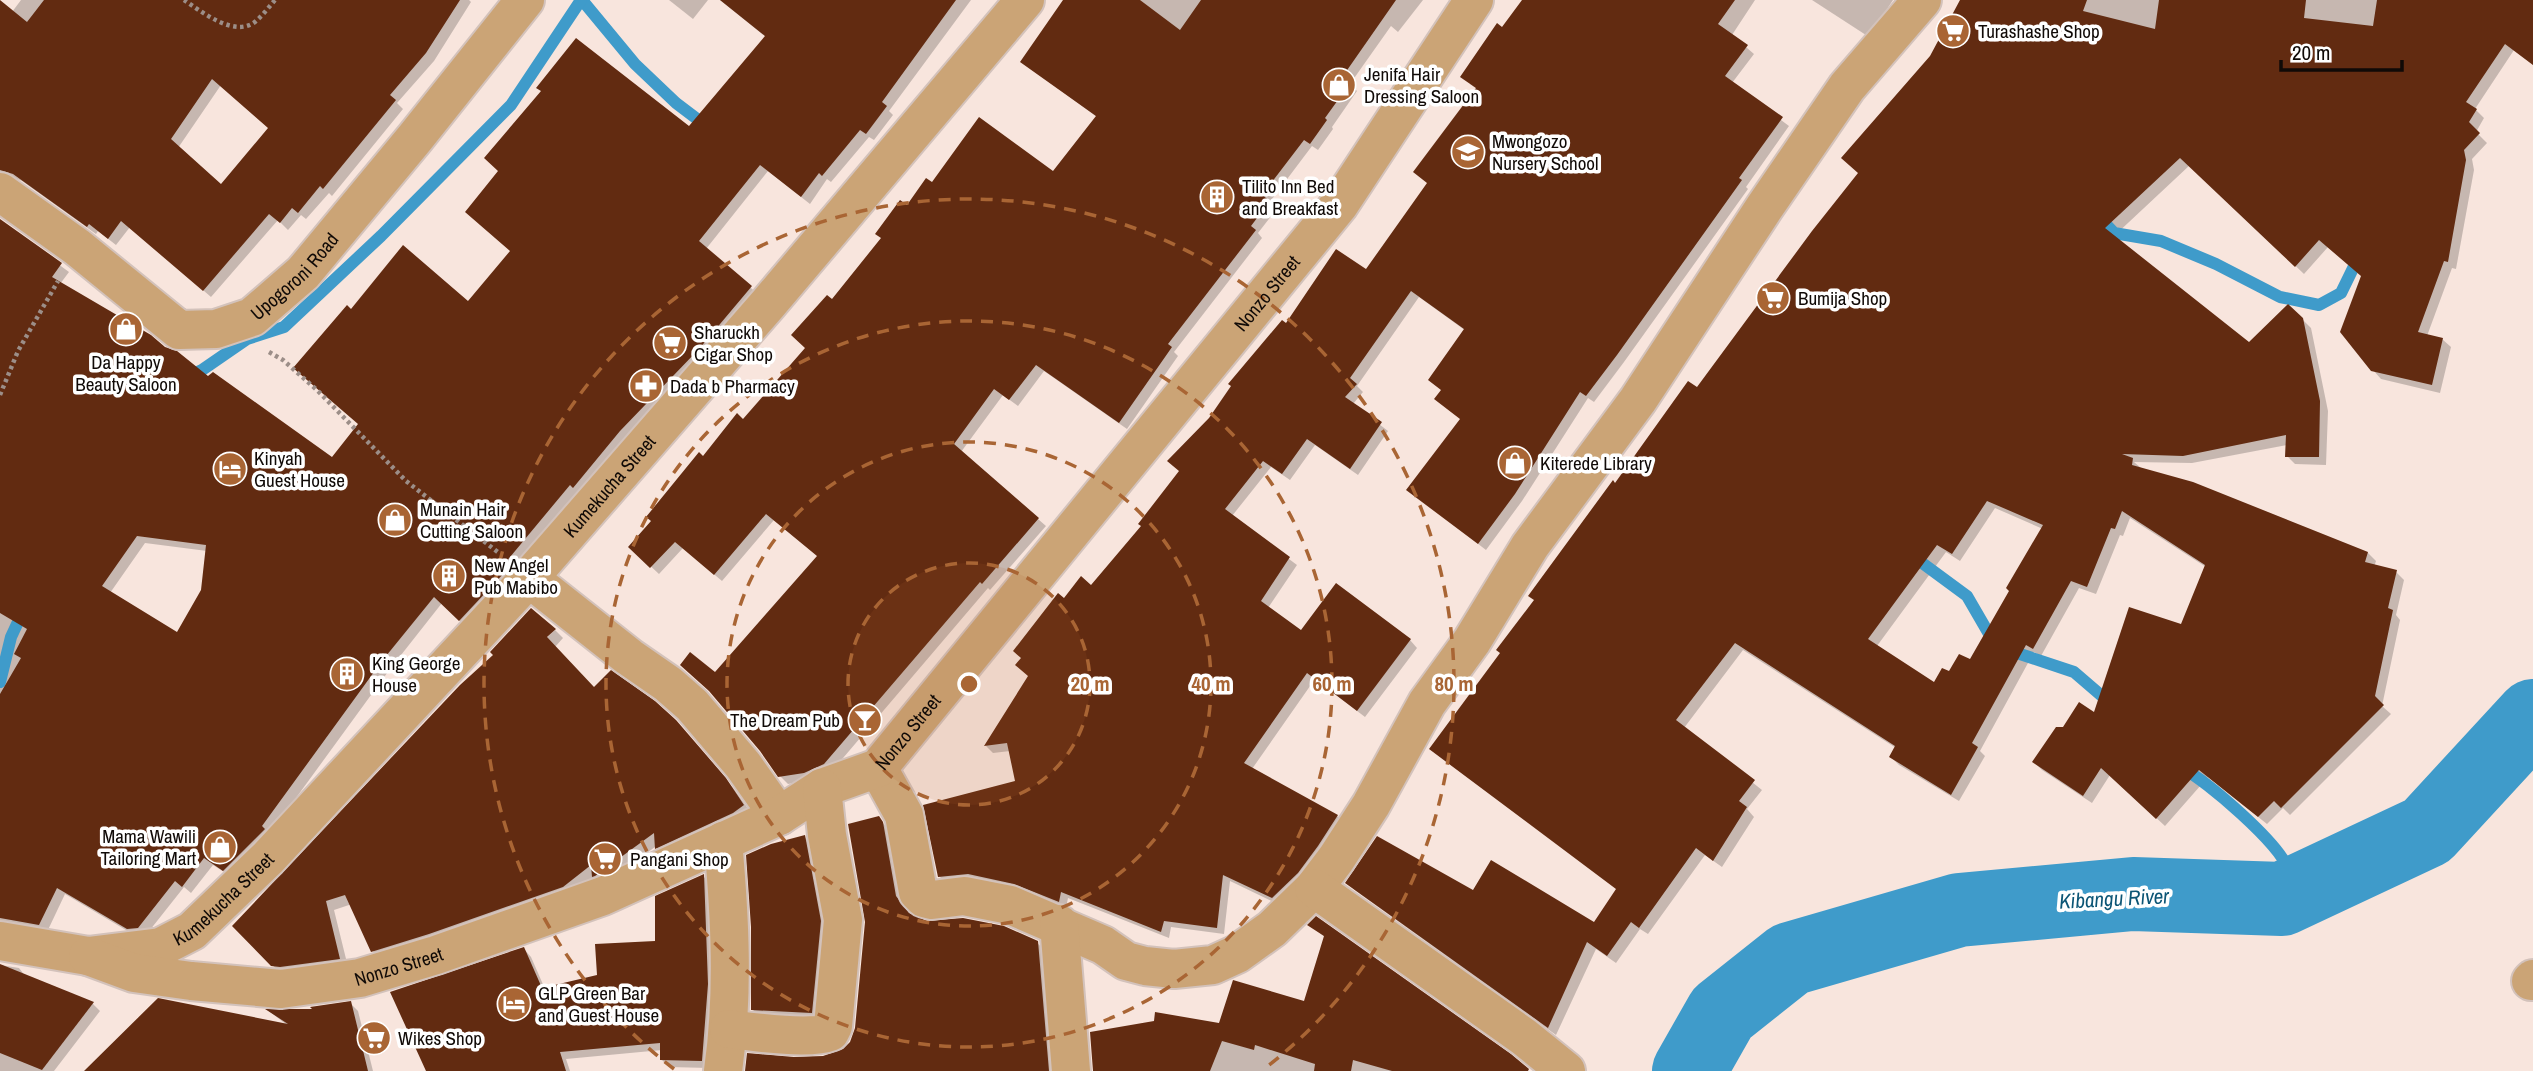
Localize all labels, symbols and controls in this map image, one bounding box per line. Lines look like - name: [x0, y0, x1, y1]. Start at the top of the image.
- supermarket icon: Turashashe Shop: [1934, 12, 1972, 50]
- place label: Turashashe Shop: [1978, 18, 2100, 44]
- scale bar: [2281, 28, 2402, 72]
- text: 20 m: [2292, 38, 2330, 67]
- place label: Jenifa Hair Dressing Saloon: [1364, 61, 1479, 109]
- shop icon: Jenifa Hair Dressing Saloon: [1320, 66, 1358, 104]
- place label: Mwongozo Nursery School: [1492, 128, 1599, 176]
- school or university icon: Mwongozo Nursery School: [1449, 133, 1487, 171]
- place label: Tilito Inn Bed and Breakfast: [1242, 173, 1339, 221]
- building icon: Tilito Inn Bed and Breakfast: [1198, 178, 1236, 216]
- street label: Upogoroni Road: [245, 227, 344, 326]
- street label: Nonzo Street: [1228, 249, 1306, 337]
- supermarket icon: Bumija Shop: [1754, 279, 1792, 317]
- place label: Bumija Shop: [1798, 285, 1887, 311]
- shop icon: Da Happy Beauty Saloon: [107, 310, 145, 348]
- place label: Sharuckh Cigar Shop: [694, 319, 773, 367]
- supermarket icon: Sharuckh Cigar Shop: [651, 324, 689, 362]
- place label: Da Happy Beauty Saloon: [75, 349, 177, 397]
- pharmacy icon: Dada b Pharmacy: [627, 367, 665, 405]
- place label: Dada b Pharmacy: [670, 373, 795, 399]
- street label: Kumekucha Street: [557, 429, 662, 543]
- shop icon: Kiterede Library: [1496, 444, 1534, 482]
- place label: Kinyah Guest House: [254, 445, 345, 493]
- hotel icon: Kinyah Guest House: [211, 450, 249, 488]
- place label: Kiterede Library: [1540, 450, 1652, 476]
- place label: Munain Hair Cutting Saloon: [420, 496, 523, 544]
- shop icon: Munain Hair Cutting Saloon: [376, 501, 414, 539]
- place label: New Angel Pub Mabibo: [474, 552, 558, 600]
- building icon: New Angel Pub Mabibo: [430, 557, 468, 595]
- place label: King George House: [372, 650, 460, 698]
- building icon: King George House: [328, 655, 366, 693]
- text: 20 m: [1070, 669, 1110, 698]
- text: 40 m: [1191, 669, 1231, 698]
- text: 60 m: [1312, 669, 1352, 698]
- text: 80 m: [1434, 669, 1474, 698]
- centre of rings: [957, 672, 981, 696]
- street label: Nonzo Street: [869, 688, 947, 775]
- bar icon: The Dream Pub: [846, 701, 884, 739]
- place label: The Dream Pub: [730, 707, 840, 733]
- place label: Mama Wawili Tailoring Mart: [100, 823, 197, 871]
- shop icon: Mama Wawili Tailoring Mart: [201, 828, 239, 866]
- supermarket icon: Pangani Shop: [586, 840, 624, 878]
- street label: Kumekucha Street: [168, 846, 280, 952]
- place label: Pangani Shop: [630, 846, 729, 872]
- water label: Kibangu River: [2058, 881, 2171, 916]
- street label: Nonzo Street: [351, 940, 447, 992]
- place label: GLP Green Bar and Guest House: [538, 980, 659, 1028]
- hotel icon: GLP Green Bar and Guest House: [495, 985, 533, 1023]
- supermarket icon: Wikes Shop: [355, 1019, 393, 1057]
- place label: Wikes Shop: [398, 1025, 482, 1051]

